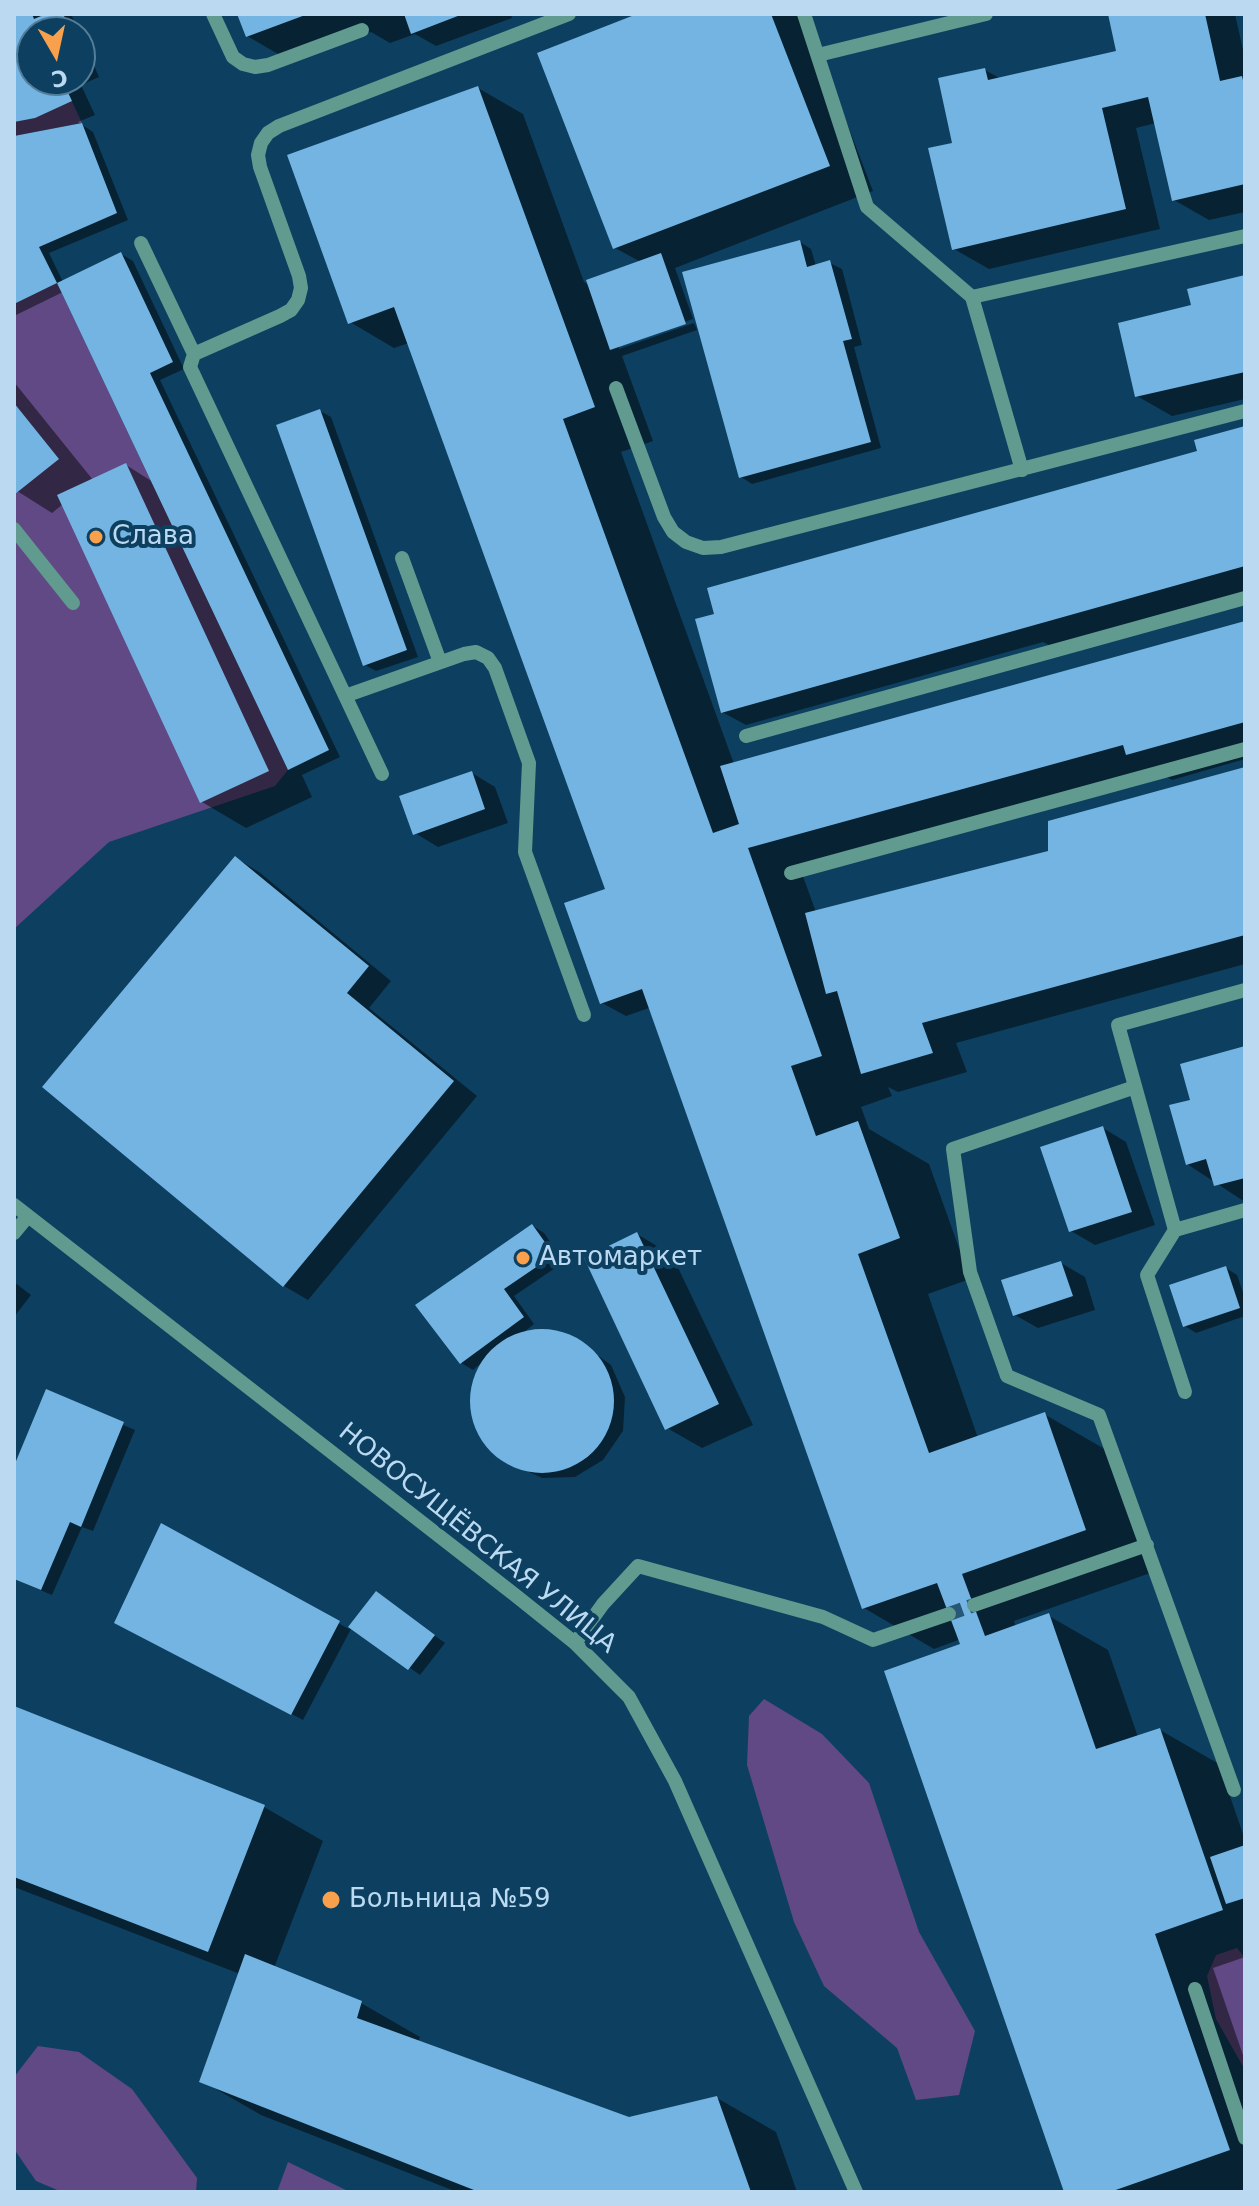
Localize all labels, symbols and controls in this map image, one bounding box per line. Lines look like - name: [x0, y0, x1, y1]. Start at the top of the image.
- north arrow: [16, 16, 96, 96]
- text: С: [50, 65, 69, 92]
- place label: Слава: [112, 521, 194, 553]
- marker: Слава: [87, 528, 105, 546]
- place label: Автомаркет: [539, 1242, 702, 1274]
- marker: Автомаркет: [514, 1249, 532, 1267]
- street label: НОВОСУЩЁВСКАЯ УЛИЦА: [332, 1417, 622, 1661]
- place label: Больница №59: [349, 1884, 551, 1916]
- marker: Больница №59: [320, 1889, 342, 1911]

